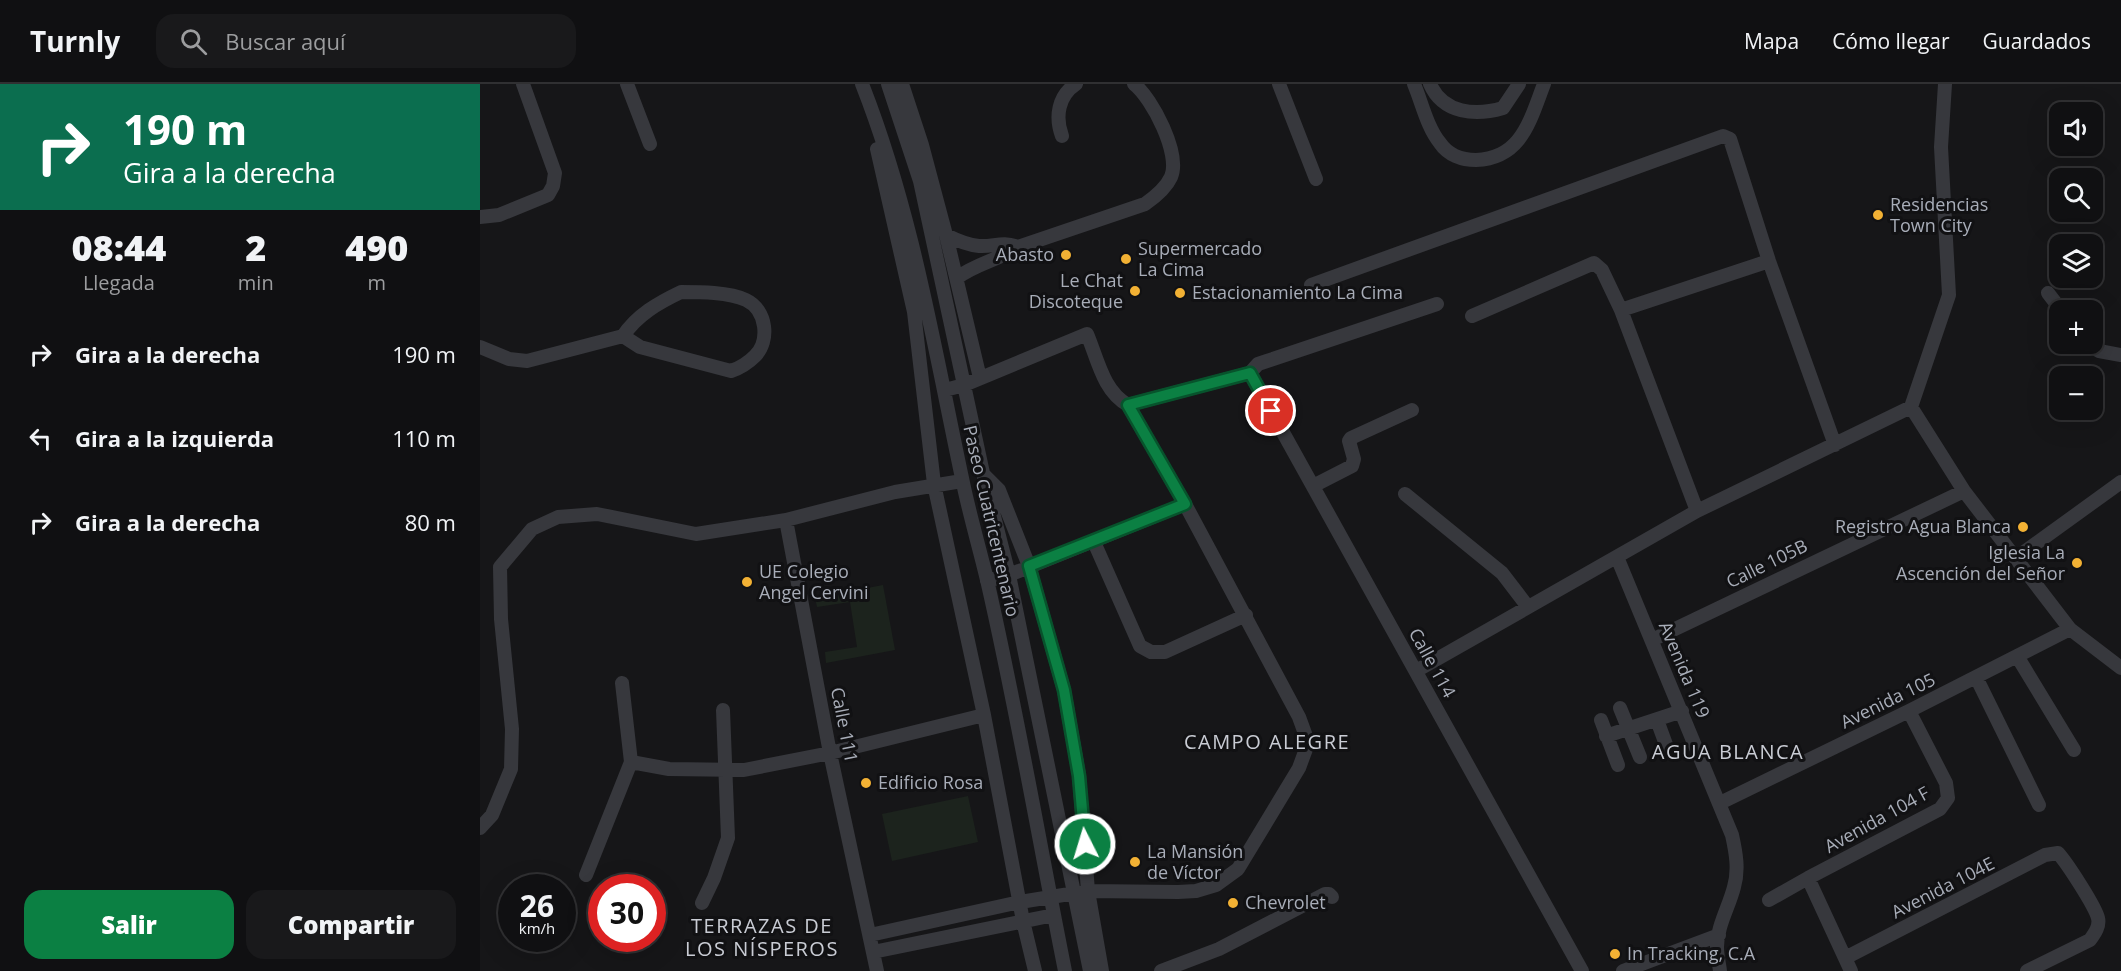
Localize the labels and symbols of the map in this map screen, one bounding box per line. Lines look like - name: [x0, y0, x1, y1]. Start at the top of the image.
- place label: Residencias Town City: [1890, 192, 1988, 237]
- marker: Residencias Town City: [1871, 208, 1885, 222]
- place label: Supermercado La Cima: [1138, 236, 1262, 281]
- place label: Abasto: [996, 242, 1054, 266]
- marker: Abasto: [1059, 248, 1073, 262]
- marker: Supermercado La Cima: [1119, 252, 1133, 266]
- place label: Le Chat Discoteque: [1029, 268, 1123, 313]
- place label: Estacionamiento La Cima: [1192, 280, 1403, 304]
- marker: Le Chat Discoteque: [1128, 284, 1142, 298]
- marker: Estacionamiento La Cima: [1173, 286, 1187, 300]
- pin: [1245, 385, 1296, 436]
- street label: Paseo Cuatricentenario: [958, 423, 1026, 619]
- place label: Registro Agua Blanca: [1835, 514, 2011, 538]
- marker: Registro Agua Blanca: [2016, 520, 2030, 534]
- street label: Calle 105B: [1722, 533, 1811, 593]
- place label: Iglesia La Ascención del Señor: [1896, 540, 2066, 585]
- marker: Iglesia La Ascención del Señor: [2070, 556, 2084, 570]
- place label: UE Colegio Angel Cervini: [759, 559, 868, 604]
- marker: UE Colegio Angel Cervini: [740, 575, 754, 589]
- street label: Avenida 119: [1654, 618, 1716, 722]
- street label: Calle 114: [1404, 623, 1462, 702]
- street label: Avenida 105: [1836, 667, 1939, 733]
- street label: Calle 111: [826, 685, 864, 764]
- district label: CAMPO ALEGRE: [1184, 728, 1350, 755]
- district label: AGUA BLANCA: [1652, 738, 1804, 765]
- place label: Edificio Rosa: [878, 770, 983, 794]
- marker: Edificio Rosa: [859, 776, 873, 790]
- street label: Avenida 104 F: [1820, 780, 1933, 858]
- position arrow: [1053, 812, 1117, 876]
- place label: La Mansión de Víctor: [1147, 839, 1243, 884]
- street label: Avenida 104E: [1887, 851, 1998, 923]
- marker: La Mansión de Víctor: [1128, 855, 1142, 869]
- speed limit sign: 30: [588, 874, 666, 952]
- place label: Chevrolet: [1245, 890, 1326, 914]
- marker: Chevrolet: [1226, 896, 1240, 910]
- district label: TERRAZAS DE LOS NÍSPEROS: [685, 912, 839, 962]
- place label: In Tracking, C.A: [1627, 941, 1756, 965]
- marker: In Tracking, C.A: [1608, 947, 1622, 961]

